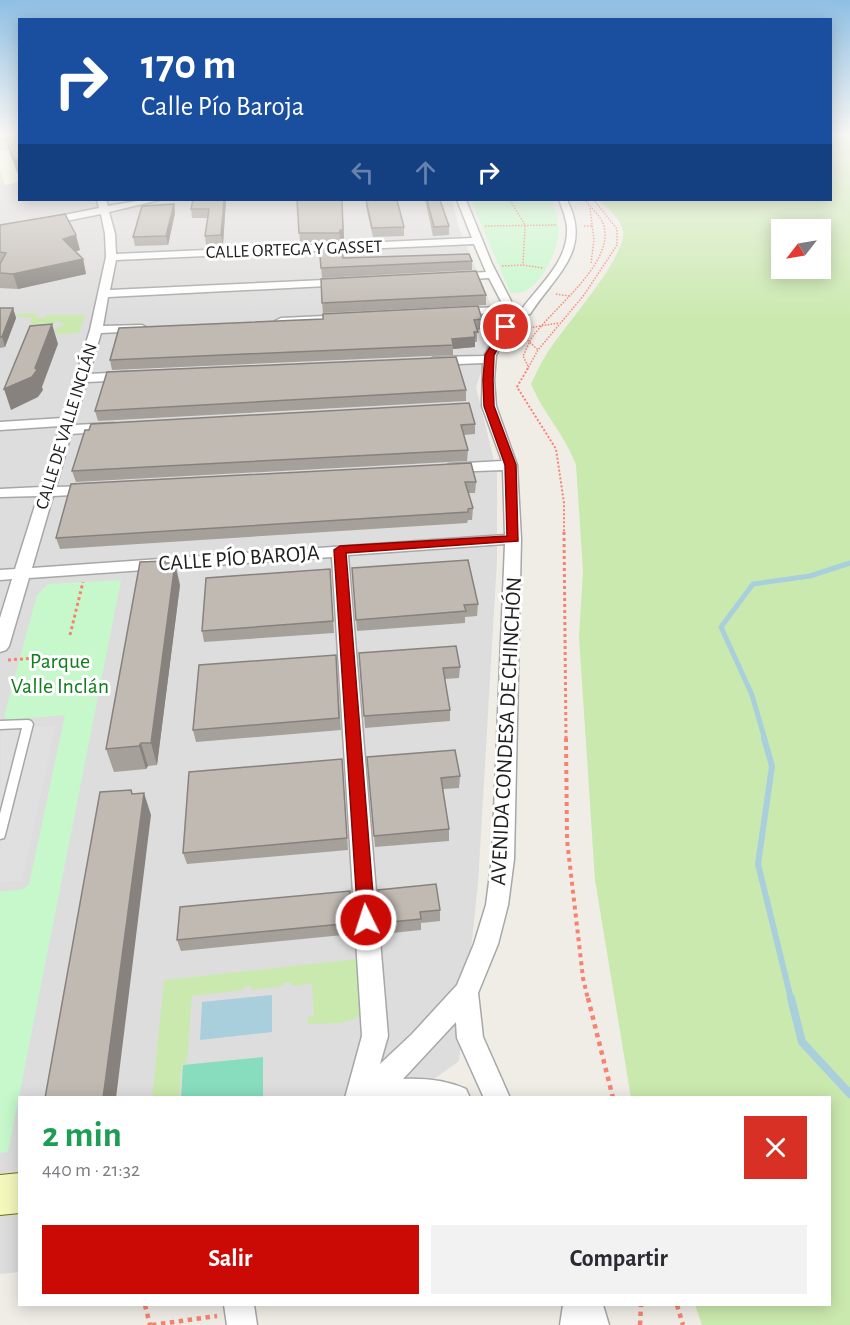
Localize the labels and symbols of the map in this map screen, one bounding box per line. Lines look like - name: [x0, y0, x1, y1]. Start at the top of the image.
- north arrow: [771, 219, 831, 279]
- street label: CALLE ORTEGA Y GASSET: [205, 238, 383, 262]
- pin: [480, 301, 531, 352]
- street label: CALLE DE VALLE INCLÁN: [30, 340, 101, 512]
- street label: CALLE PÍO BAROJA: [158, 540, 321, 575]
- street label: AVENIDA CONDESA DE CHINCHÓN: [486, 576, 525, 886]
- park label: Parque Valle Inclán: [11, 650, 109, 697]
- position arrow: [334, 888, 398, 952]

